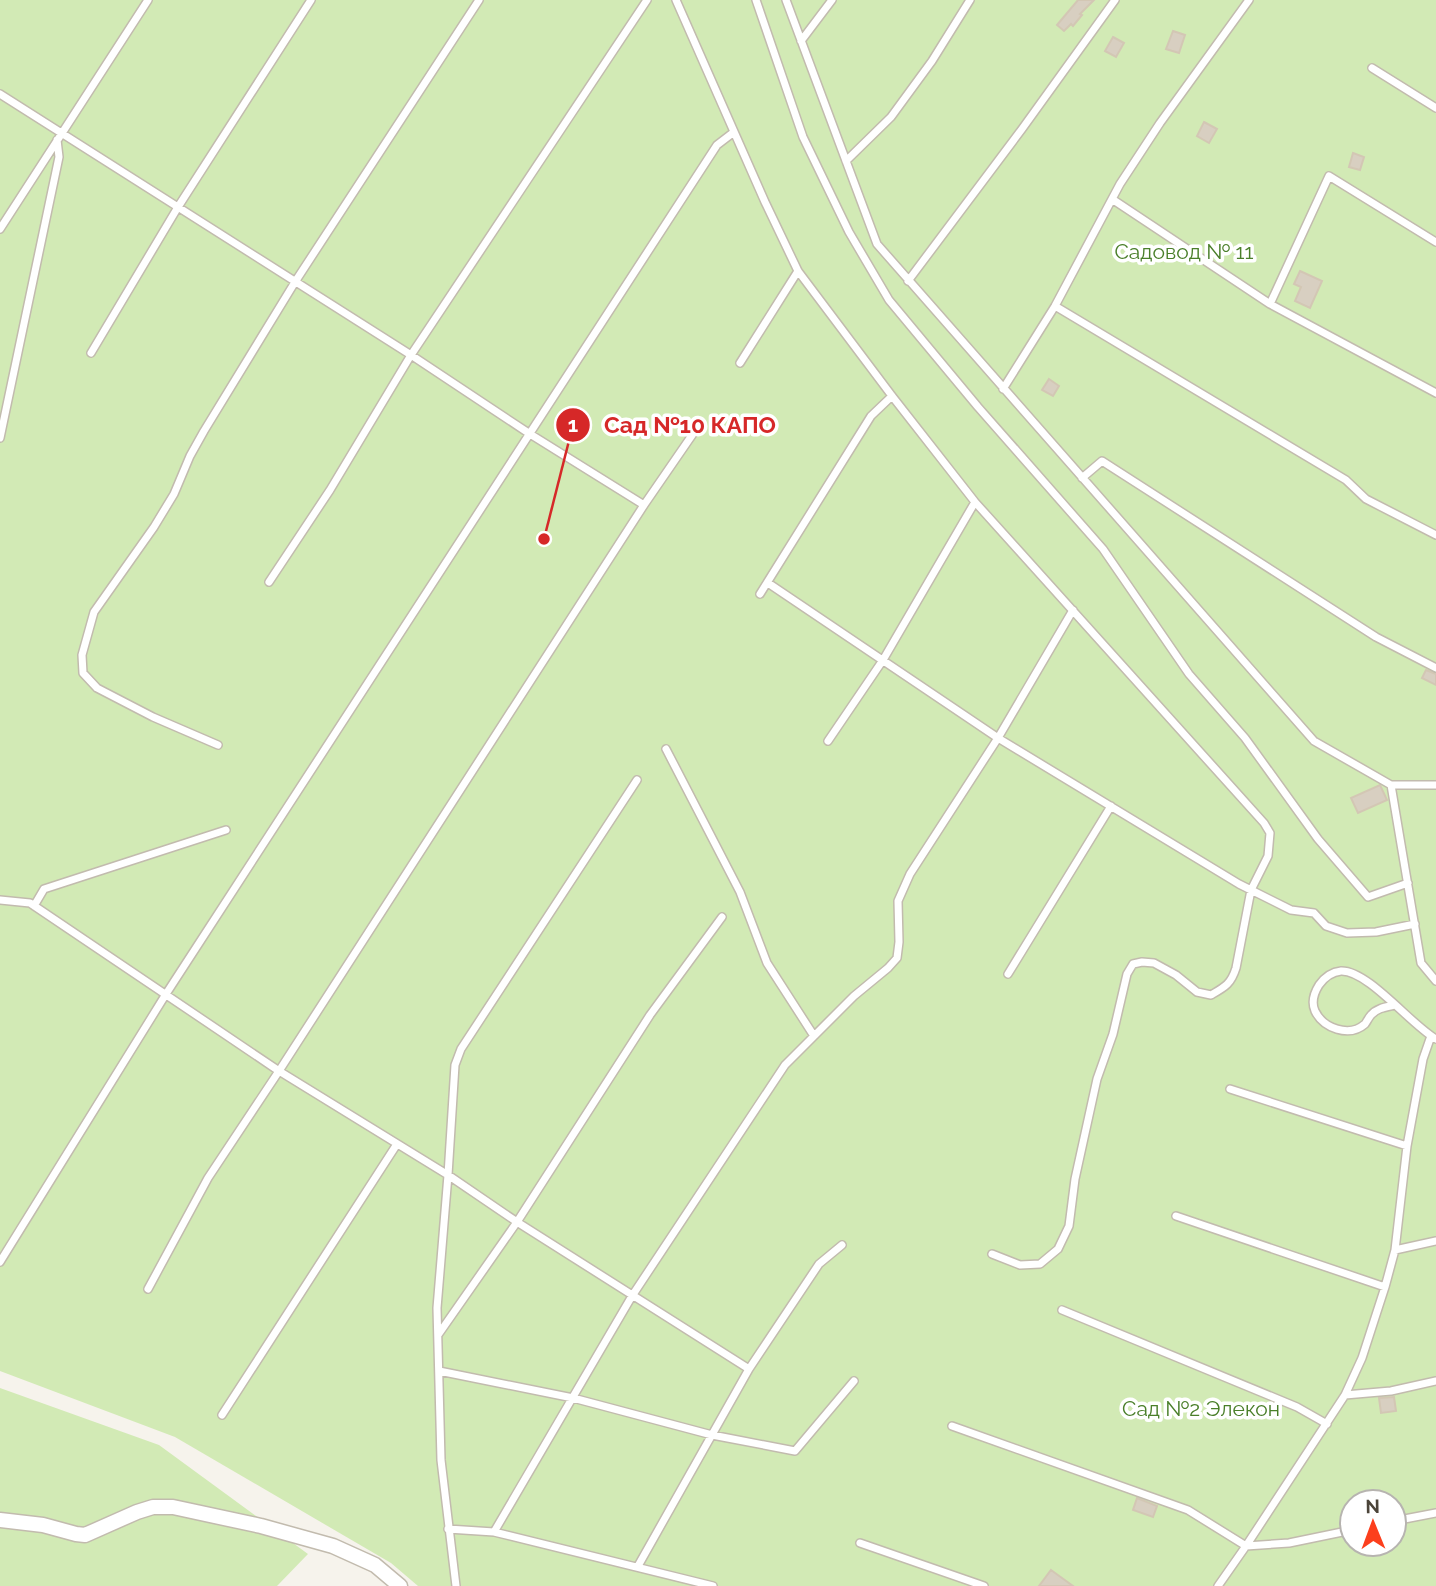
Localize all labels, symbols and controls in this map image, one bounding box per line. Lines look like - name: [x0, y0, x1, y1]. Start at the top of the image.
- park label: Садовод № 11: [1114, 239, 1254, 264]
- callout: Сад №10 КАПО: [555, 403, 790, 447]
- text: Сад №10 КАПО: [604, 411, 776, 438]
- text: 1: [568, 412, 578, 437]
- park label: Сад №2 Элекон: [1122, 1396, 1280, 1421]
- north arrow: [1338, 1488, 1408, 1558]
- text: N: [1365, 1495, 1380, 1517]

